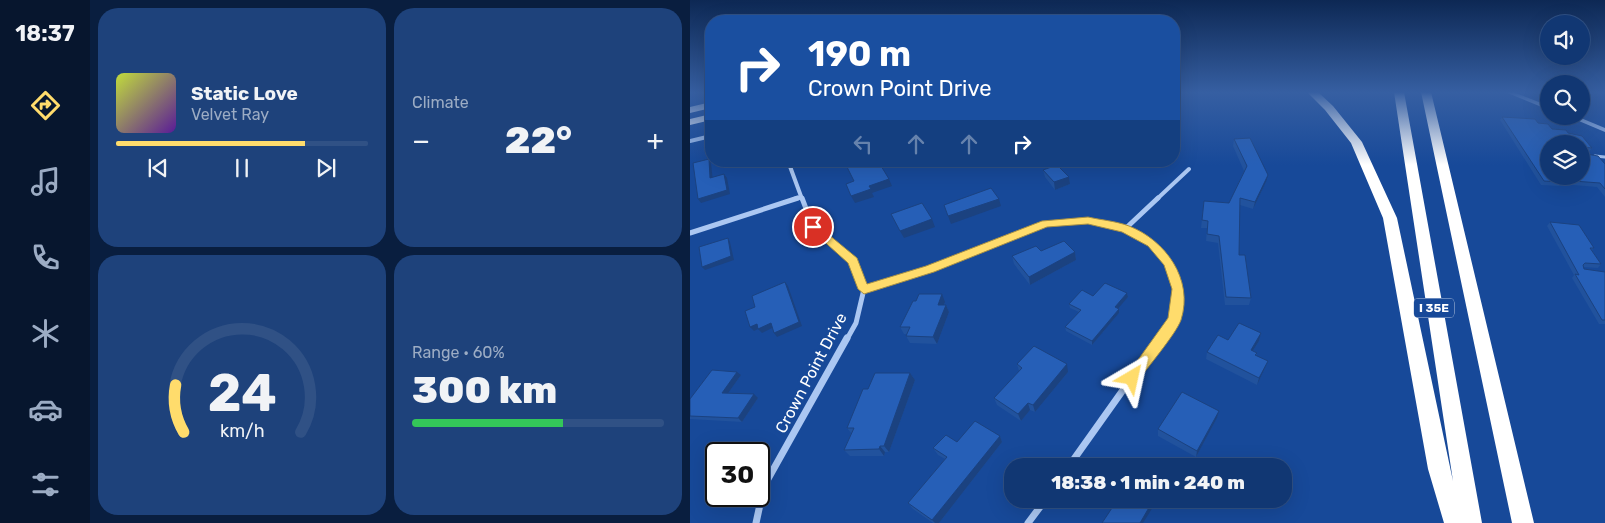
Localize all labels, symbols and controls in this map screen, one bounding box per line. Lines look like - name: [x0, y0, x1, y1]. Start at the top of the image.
- map controls: [1540, 15, 1590, 185]
- button: sound: [1540, 15, 1590, 65]
- text: 18:37: [15, 20, 75, 47]
- text: 190 m: [808, 33, 911, 75]
- icon: right: [725, 35, 790, 100]
- text: Crown Point Drive: [808, 75, 992, 102]
- button: search: [1540, 75, 1590, 125]
- text: Static Love: [191, 82, 298, 105]
- icon: directions: [28, 88, 63, 123]
- text: Climate: [412, 93, 469, 112]
- text: Velvet Ray: [191, 105, 269, 124]
- text: 22°: [505, 117, 572, 163]
- text: −: [412, 124, 430, 157]
- text: +: [647, 124, 664, 157]
- icon: left: [849, 130, 877, 158]
- icon: ahead: [902, 130, 930, 158]
- icon: ahead: [955, 130, 983, 158]
- icon: right: [1008, 130, 1036, 158]
- button: layers: [1540, 135, 1590, 185]
- icon: previous: [144, 154, 172, 182]
- icon: pause: [228, 154, 256, 182]
- icon: next: [312, 154, 340, 182]
- icon: music: [28, 164, 63, 199]
- pin: [792, 206, 834, 248]
- icon: arrive: [799, 213, 827, 241]
- icon: phone: [28, 240, 63, 275]
- road number: I 35E: [1414, 298, 1454, 318]
- street label: Crown Point Drive: [771, 310, 851, 436]
- icon: climate: [28, 316, 63, 351]
- text: Range · 60%: [412, 343, 505, 362]
- position arrow: [1105, 351, 1157, 403]
- text: 24: [207, 362, 277, 424]
- text: 300 km: [412, 367, 557, 413]
- icon: car: [28, 392, 63, 427]
- text: km/h: [220, 420, 264, 441]
- speed limit sign: 30: [705, 442, 770, 507]
- icon: filters: [28, 467, 63, 502]
- text: 18:38 · 1 min · 240 m: [1051, 471, 1245, 494]

